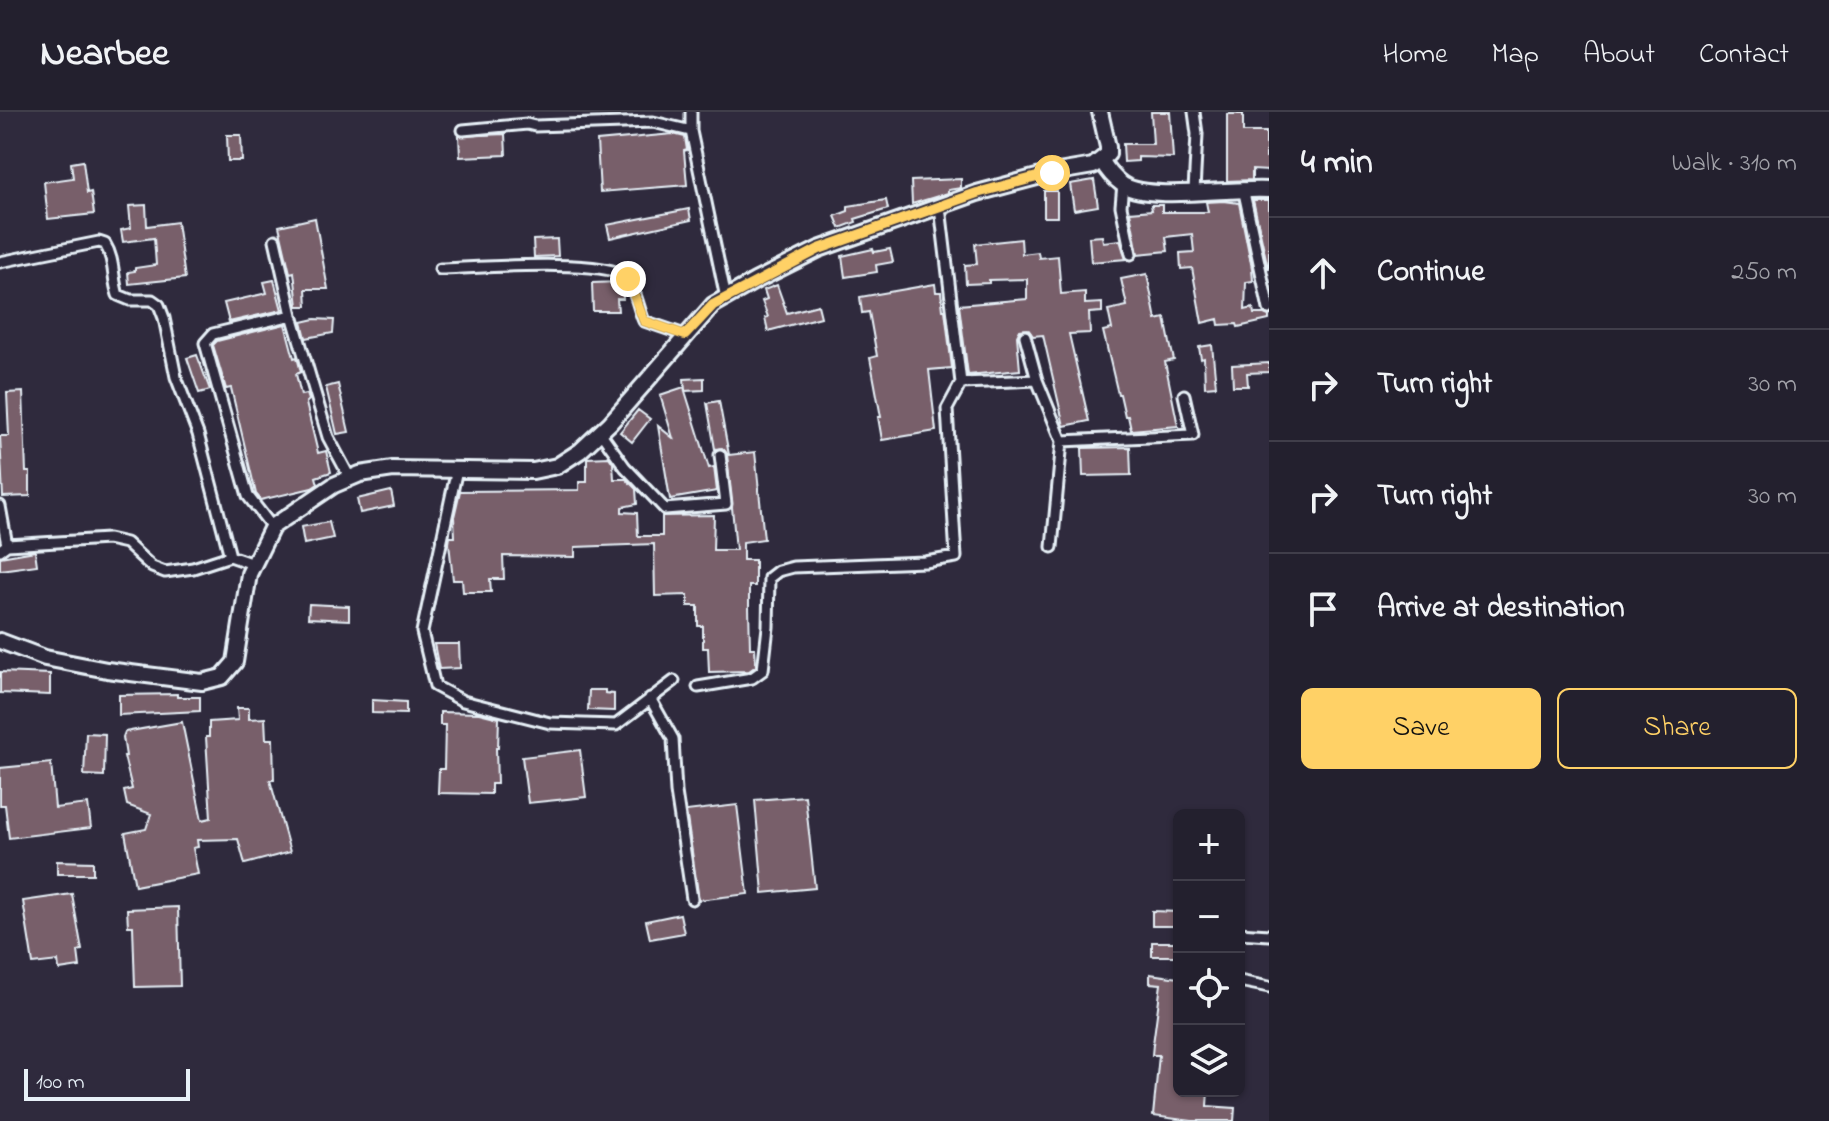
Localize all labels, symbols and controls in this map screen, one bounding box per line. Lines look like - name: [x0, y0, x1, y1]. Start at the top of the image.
- text: Nearbee: [40, 27, 169, 83]
- text: Home: [1382, 35, 1448, 76]
- text: Map: [1492, 35, 1539, 76]
- text: About: [1583, 35, 1655, 76]
- text: Contact: [1699, 35, 1789, 76]
- text: 4 min: [1301, 139, 1373, 189]
- text: Walk · 310 m: [1672, 145, 1797, 183]
- route start: [1034, 155, 1070, 191]
- icon: ahead: [1301, 251, 1345, 295]
- text: Continue: [1377, 251, 1485, 295]
- text: 250 m: [1731, 254, 1797, 292]
- route end: [610, 261, 646, 297]
- icon: right: [1301, 363, 1345, 407]
- text: Turn right: [1377, 363, 1492, 407]
- text: 30 m: [1748, 366, 1797, 404]
- icon: right: [1301, 475, 1345, 519]
- text: Turn right: [1377, 475, 1492, 519]
- text: 30 m: [1748, 478, 1797, 516]
- icon: arrive: [1301, 587, 1345, 631]
- text: Arrive at destination: [1377, 587, 1625, 631]
- button: Save: [1301, 688, 1541, 769]
- button: Share: [1557, 688, 1797, 769]
- map controls: [1173, 809, 1245, 1097]
- button: +: [1173, 809, 1245, 881]
- button: −: [1173, 881, 1245, 953]
- button: locate: [1173, 953, 1245, 1025]
- button: layers: [1173, 1025, 1245, 1097]
- scale bar: [24, 1065, 190, 1101]
- text: 100 m: [36, 1067, 85, 1099]

